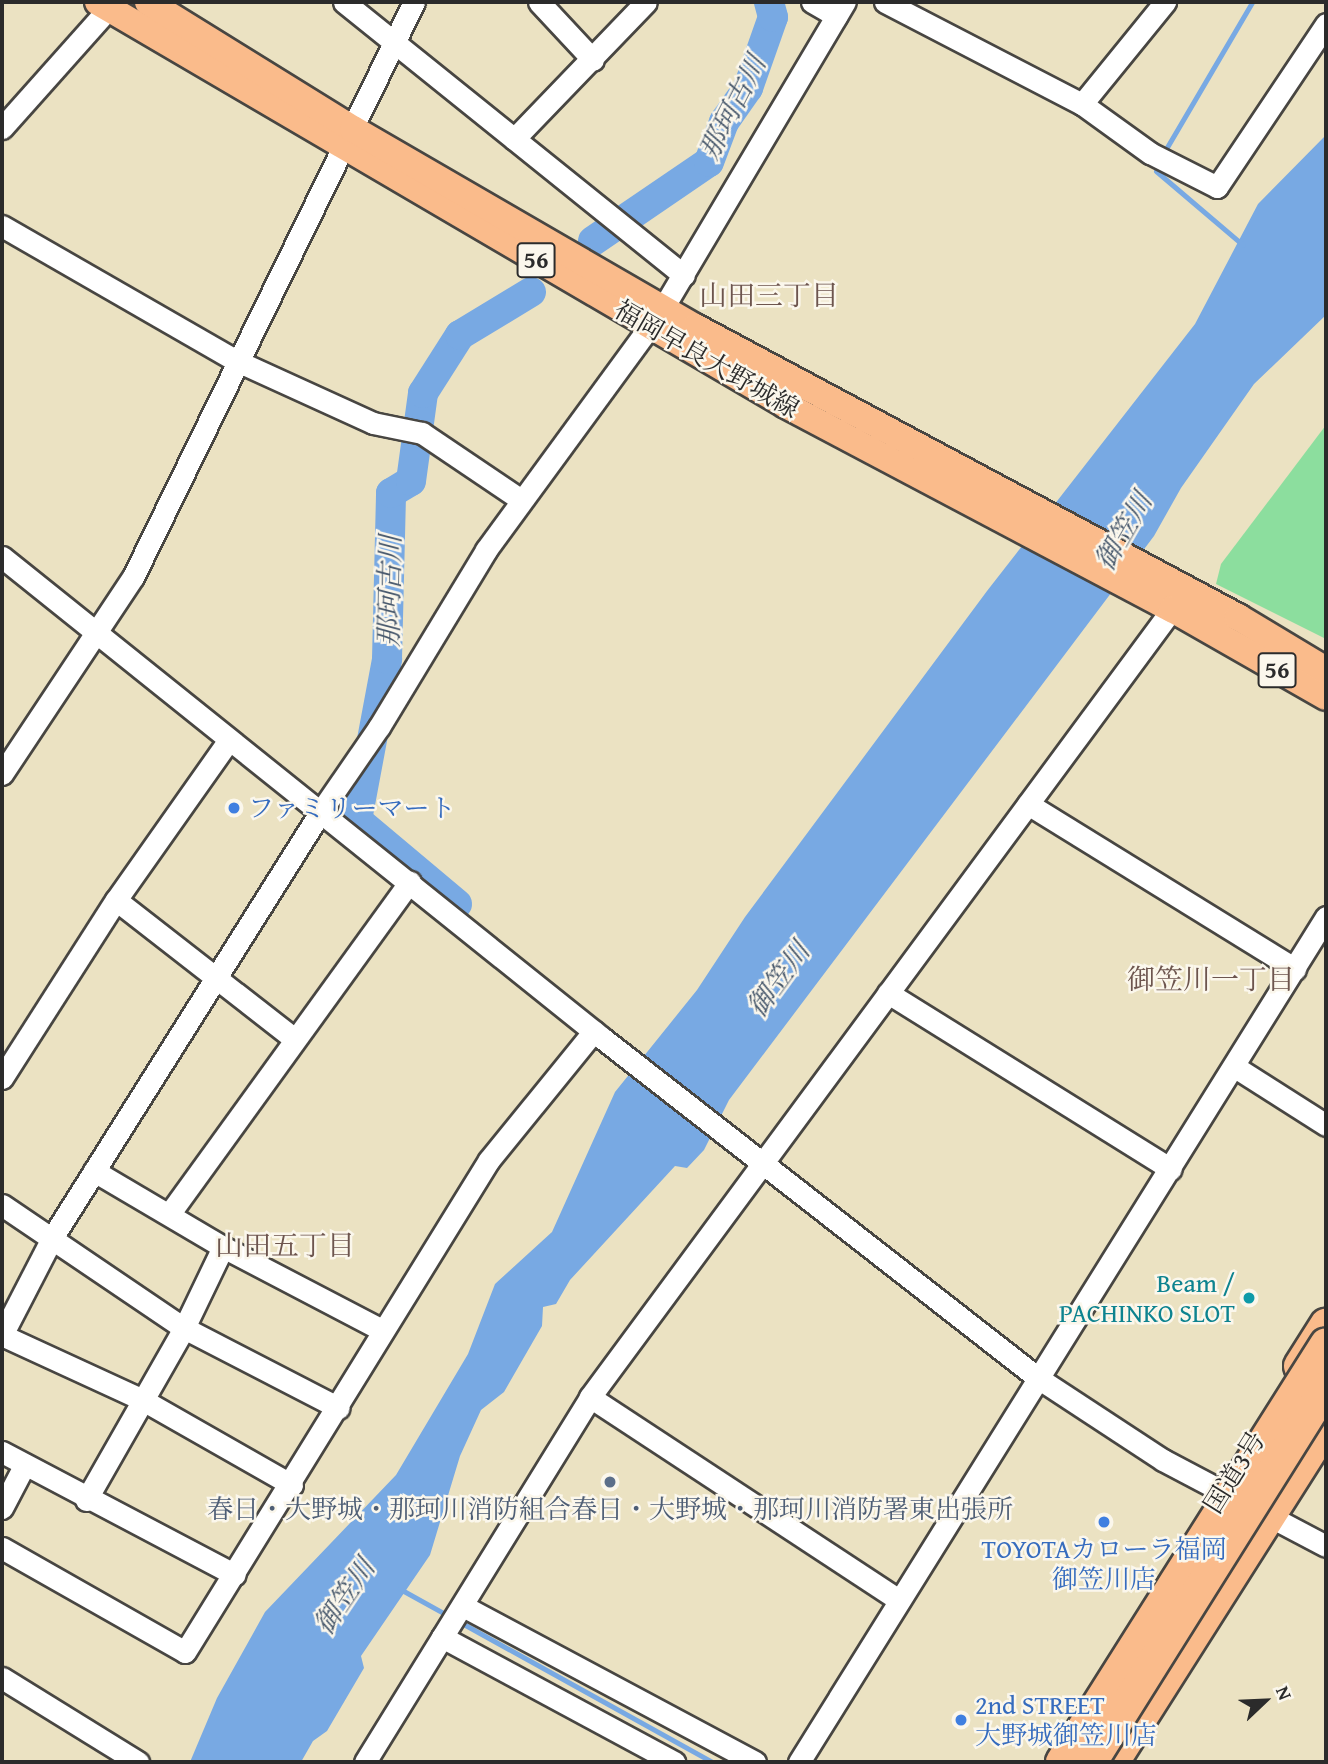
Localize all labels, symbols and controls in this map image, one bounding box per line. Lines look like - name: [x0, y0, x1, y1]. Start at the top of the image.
- water label: 那珂古川: [692, 49, 772, 165]
- road number: 56: [515, 240, 557, 281]
- district label: 山田三丁目: [699, 278, 839, 312]
- street label: 福岡早良大野城線: [609, 293, 805, 425]
- water label: 御笠川: [1087, 486, 1159, 576]
- water label: 那珂古川: [371, 535, 407, 647]
- road number: 56: [1256, 650, 1298, 690]
- place label: ファミリーマート: [248, 792, 456, 824]
- marker: ファミリーマート: [226, 800, 242, 816]
- water label: 御笠川: [740, 935, 816, 1023]
- district label: 御笠川一丁目: [1127, 962, 1295, 996]
- district label: 山田五丁目: [215, 1228, 355, 1262]
- place label: Beam / PACHINKO SLOT: [1059, 1267, 1235, 1328]
- marker: Beam / PACHINKO SLOT: [1241, 1290, 1257, 1306]
- street label: 国道3号: [1197, 1425, 1271, 1519]
- marker: 春日・大野城・那珂川消防組合春日・大野城・那珂川消防署東出張所: [602, 1474, 618, 1490]
- place label: 春日・大野城・那珂川消防組合春日・大野城・那珂川消防署東出張所: [207, 1493, 1013, 1525]
- marker: TOYOTAカローラ福岡 御笠川店: [1096, 1514, 1112, 1530]
- place label: TOYOTAカローラ福岡 御笠川店: [982, 1533, 1226, 1594]
- water label: 御笠川: [307, 1552, 381, 1640]
- north arrow: [1230, 1666, 1300, 1736]
- text: N: [1269, 1681, 1300, 1704]
- place label: 2nd STREET 大野城御笠川店: [975, 1689, 1157, 1750]
- marker: 2nd STREET 大野城御笠川店: [953, 1712, 969, 1728]

